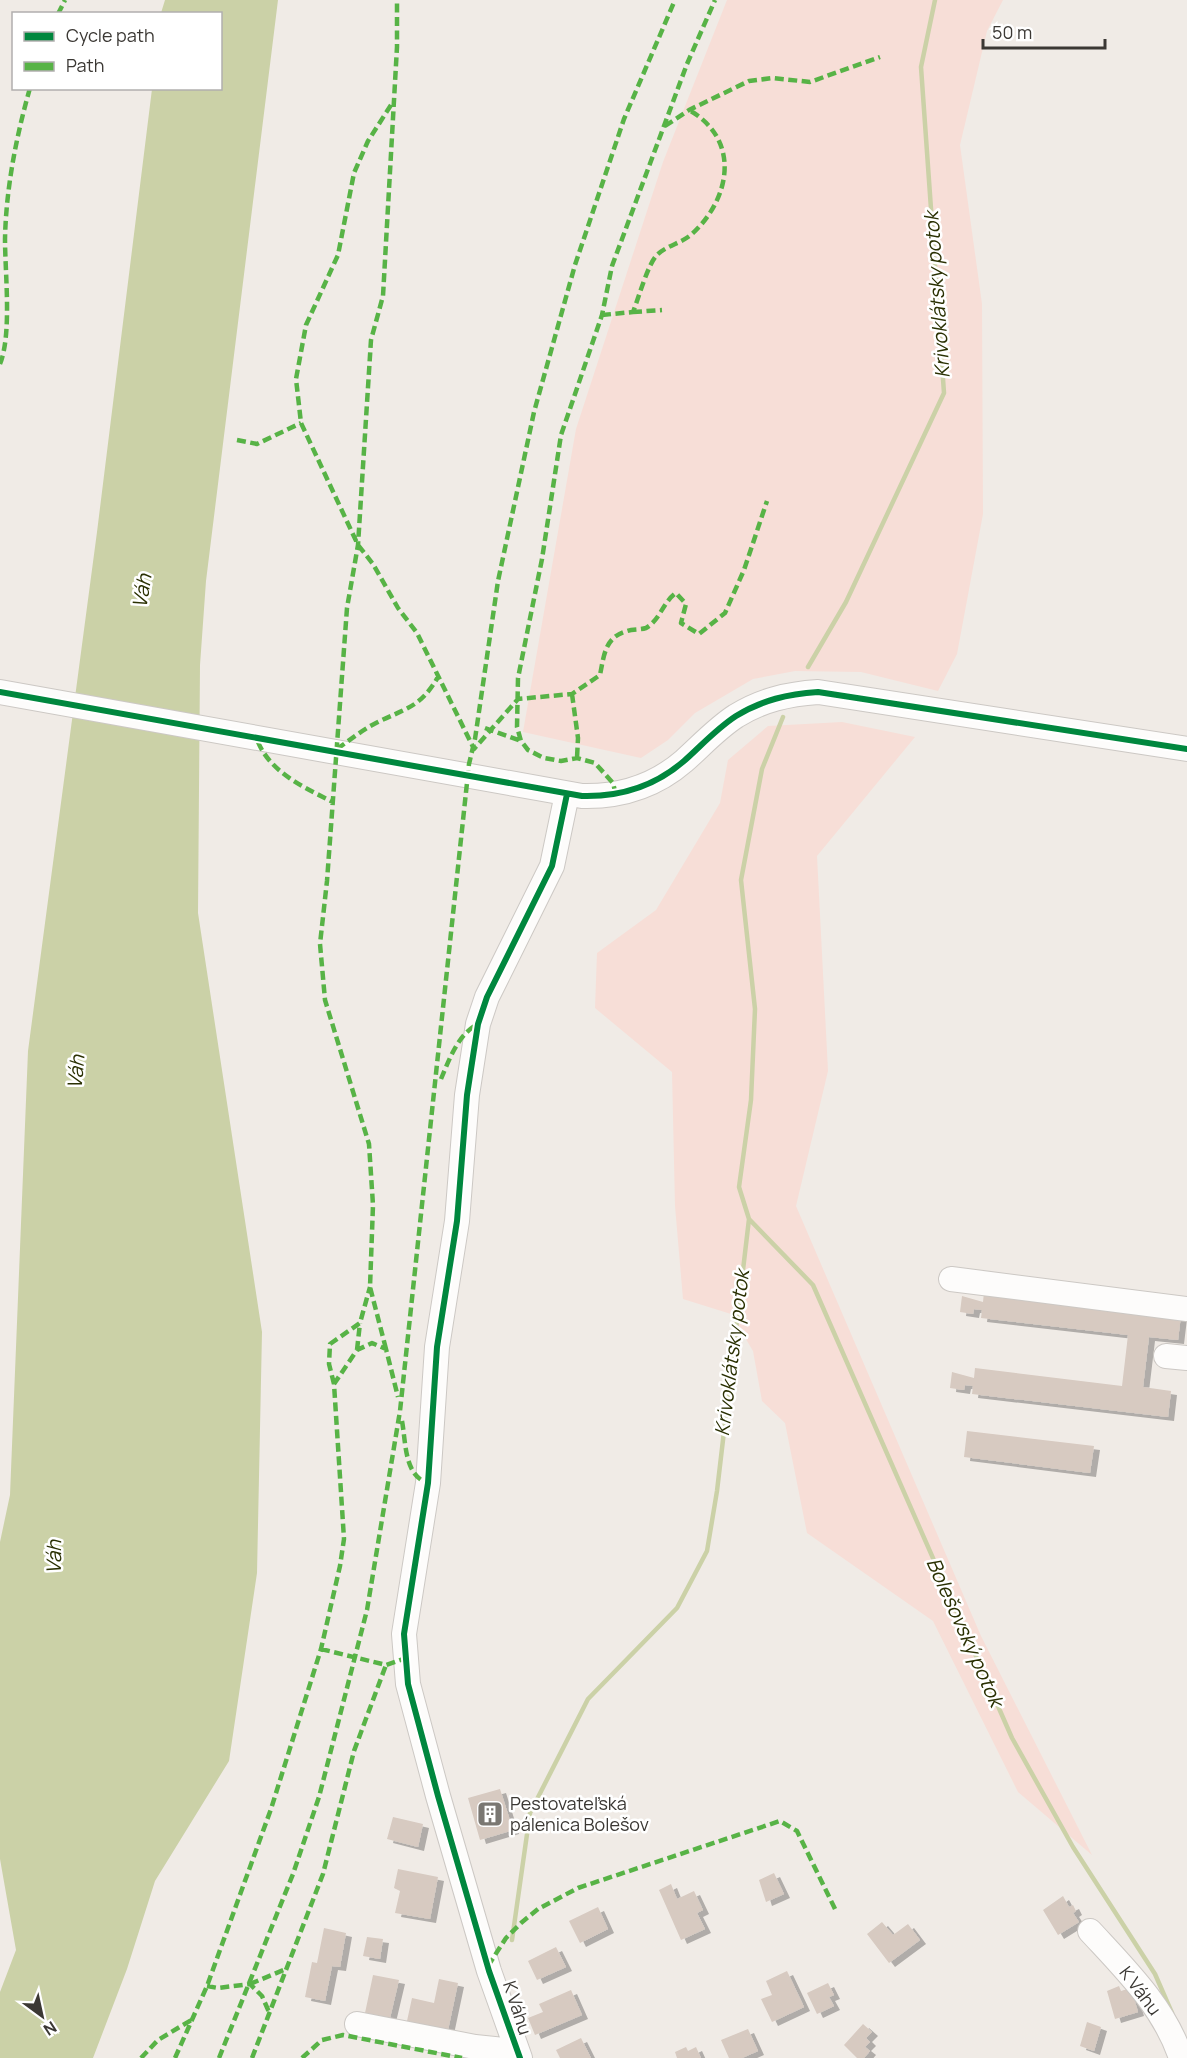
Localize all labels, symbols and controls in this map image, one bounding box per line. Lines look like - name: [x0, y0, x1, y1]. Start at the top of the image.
- legend: [12, 12, 222, 90]
- scale bar: [983, 12, 1104, 50]
- text: 50 m: [992, 20, 1032, 44]
- text: Cycle path: [66, 23, 155, 47]
- text: Path: [66, 53, 104, 77]
- water label: Krivoklátsky potok: [917, 208, 956, 379]
- water label: Váh: [125, 571, 158, 610]
- water label: Váh: [61, 1053, 91, 1090]
- water label: Krivoklátsky potok: [708, 1265, 755, 1437]
- water label: Váh: [40, 1539, 67, 1574]
- water label: Bolešovský potok: [921, 1553, 1012, 1713]
- place label: Pestovateľská pálenica Bolešov: [510, 1791, 649, 1836]
- building icon: Pestovateľská pálenica Bolešov: [475, 1799, 505, 1829]
- street label: K Váhu: [1115, 1961, 1167, 2020]
- street label: K Váhu: [498, 1978, 538, 2038]
- north arrow: [12, 1986, 72, 2046]
- text: N: [39, 2016, 61, 2041]

